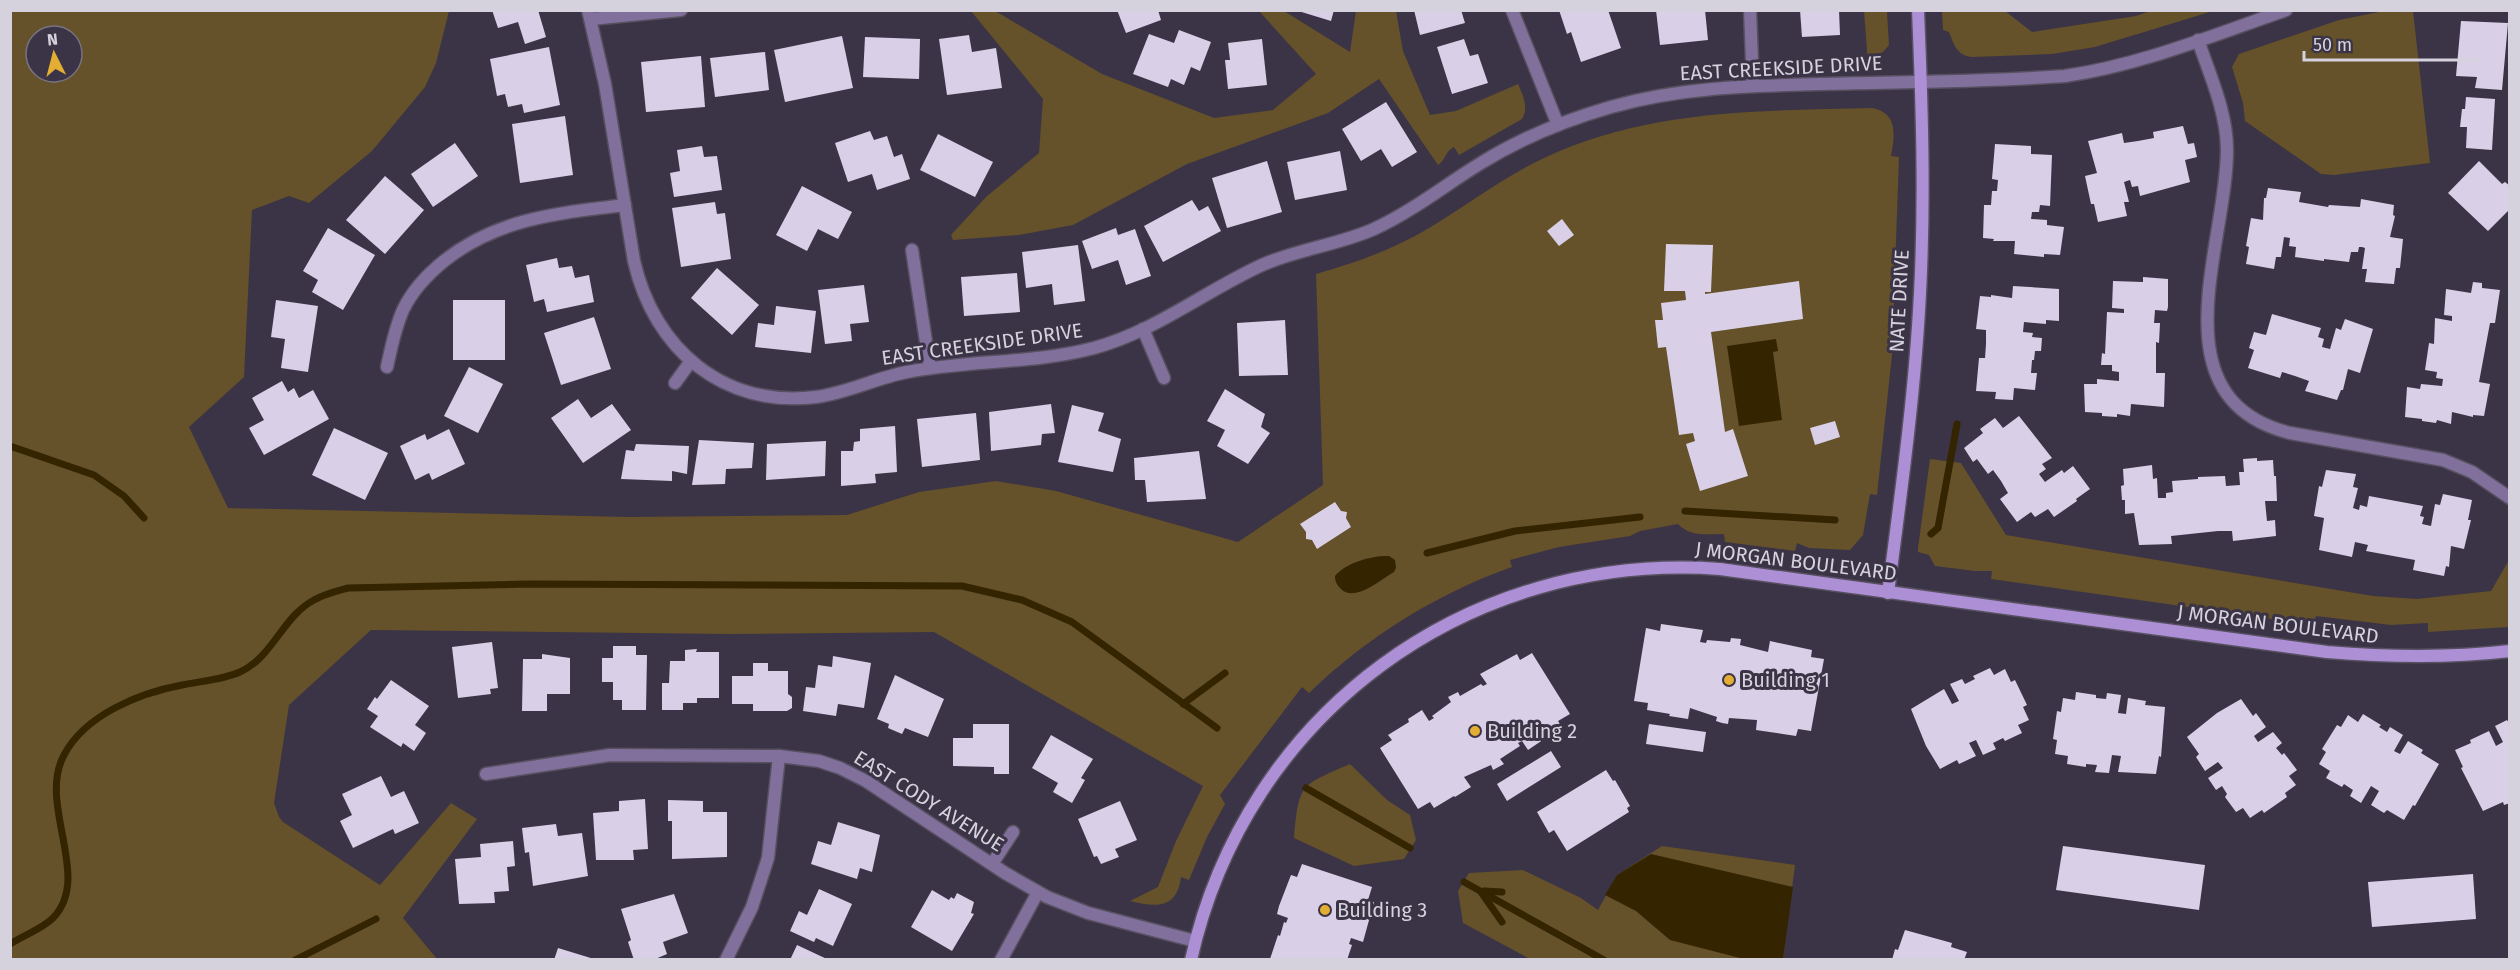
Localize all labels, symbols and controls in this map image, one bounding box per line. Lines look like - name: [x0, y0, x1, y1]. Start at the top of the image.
- north arrow: [24, 24, 84, 84]
- scale bar: [2304, 24, 2480, 62]
- text: N: [46, 30, 59, 50]
- text: 50 m: [2313, 34, 2352, 56]
- street label: EAST CREEKSIDE DRIVE: [1679, 51, 1883, 85]
- street label: NATE DRIVE: [1884, 249, 1914, 353]
- street label: EAST CREEKSIDE DRIVE: [880, 318, 1084, 370]
- street label: J MORGAN BOULEVARD: [1694, 537, 1898, 585]
- street label: J MORGAN BOULEVARD: [2176, 600, 2380, 648]
- place label: Building 1: [1741, 668, 1830, 692]
- marker: Building 1: [1722, 673, 1736, 687]
- place label: Building 2: [1487, 719, 1577, 743]
- marker: Building 2: [1468, 724, 1482, 738]
- street label: EAST CODY AVENUE: [850, 745, 1008, 857]
- place label: Building 3: [1337, 898, 1427, 922]
- marker: Building 3: [1318, 903, 1332, 917]

